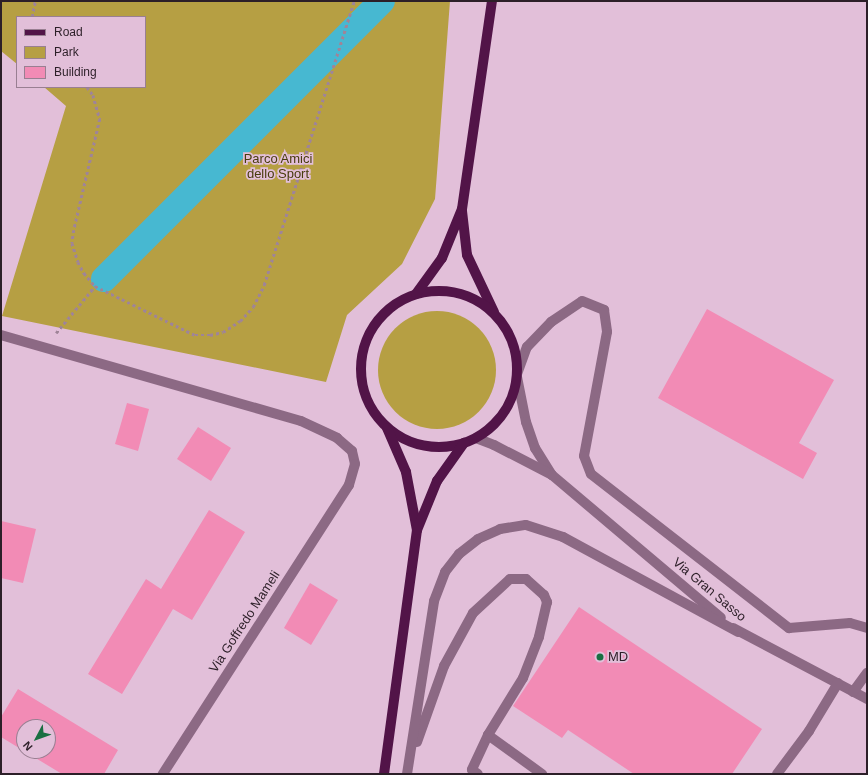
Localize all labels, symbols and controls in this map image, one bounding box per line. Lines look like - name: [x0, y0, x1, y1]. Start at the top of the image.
- legend: [16, 16, 146, 88]
- text: Road: [54, 25, 83, 39]
- text: Park: [54, 45, 79, 59]
- text: Building: [54, 65, 97, 79]
- park label: Parco Amici dello Sport: [243, 152, 313, 183]
- street label: Via Gran Sasso: [669, 555, 749, 625]
- street label: Via Goffredo Mameli: [206, 568, 284, 676]
- place label: MD: [608, 649, 628, 665]
- marker: MD: [595, 652, 605, 662]
- north arrow: [16, 719, 56, 759]
- text: N: [21, 739, 35, 753]

